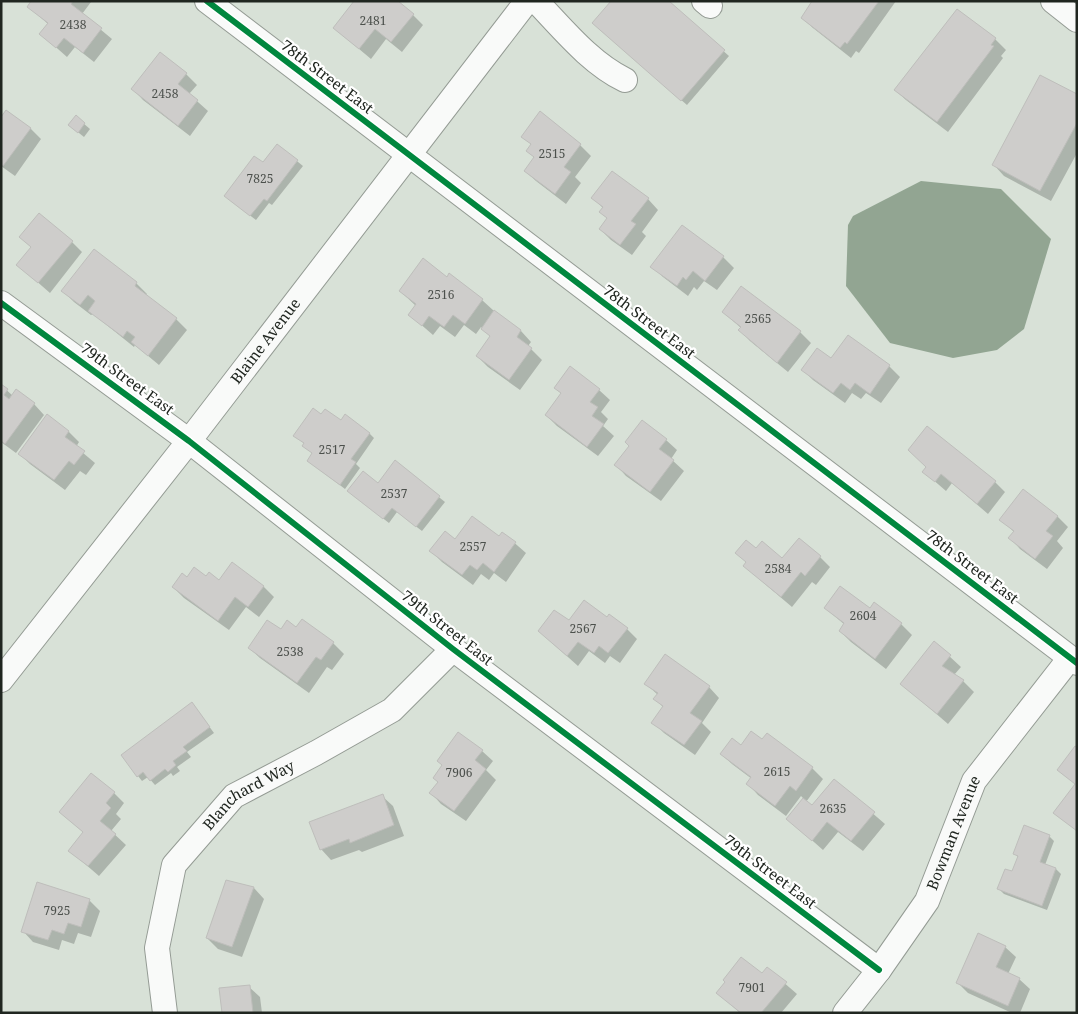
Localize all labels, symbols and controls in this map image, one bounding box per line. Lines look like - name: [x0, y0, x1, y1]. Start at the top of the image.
- house number: 2481: [360, 12, 386, 29]
- house number: 2438: [60, 16, 87, 33]
- street label: 78th Street East: [277, 35, 378, 118]
- house number: 2458: [152, 85, 179, 102]
- house number: 2515: [539, 145, 565, 162]
- house number: 7825: [247, 170, 273, 187]
- street label: 78th Street East: [599, 280, 700, 363]
- house number: 2516: [428, 286, 455, 303]
- street label: Blaine Avenue: [226, 294, 304, 387]
- house number: 2565: [745, 310, 771, 327]
- street label: 79th Street East: [77, 337, 178, 419]
- house number: 2517: [319, 441, 346, 458]
- house number: 2537: [381, 485, 408, 502]
- street label: 78th Street East: [922, 525, 1023, 608]
- house number: 2557: [460, 538, 487, 555]
- house number: 2584: [765, 560, 792, 577]
- street label: 79th Street East: [398, 585, 498, 669]
- house number: 2604: [850, 607, 877, 624]
- house number: 2567: [570, 620, 597, 637]
- house number: 2538: [277, 643, 304, 660]
- street label: Blanchard Way: [198, 755, 298, 834]
- house number: 2615: [764, 763, 790, 780]
- house number: 7906: [446, 764, 473, 781]
- street label: Bowman Avenue: [921, 770, 984, 893]
- house number: 2635: [820, 800, 846, 817]
- street label: 79th Street East: [720, 830, 821, 913]
- house number: 7925: [44, 902, 70, 919]
- house number: 7901: [739, 979, 765, 996]

